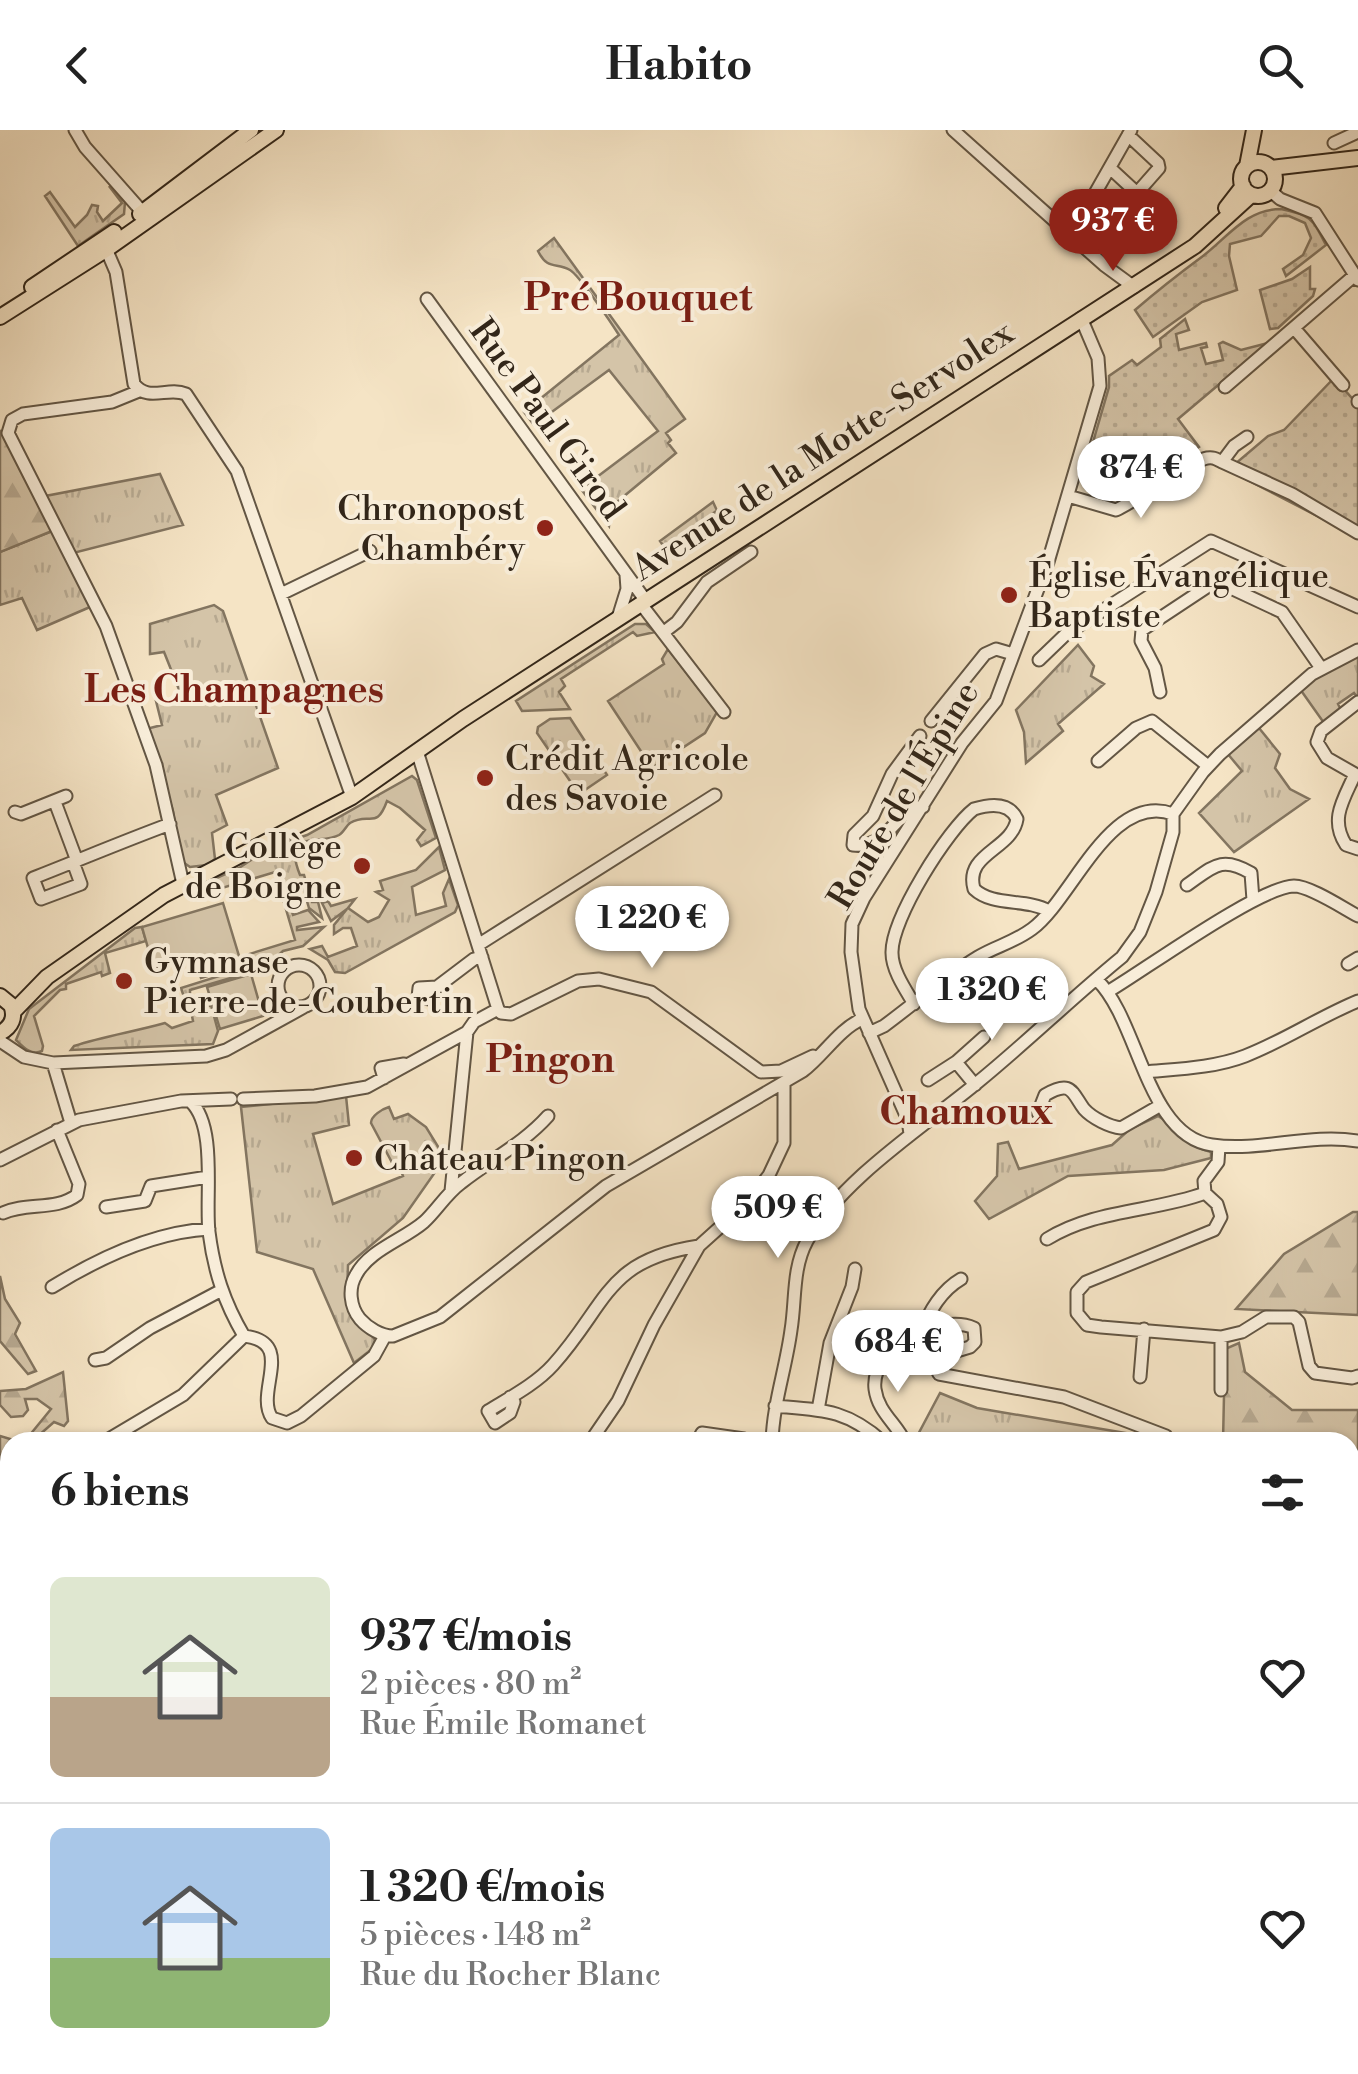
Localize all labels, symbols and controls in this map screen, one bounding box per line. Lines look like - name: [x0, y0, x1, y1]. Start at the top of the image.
- text: Habito: [605, 37, 753, 94]
- icon: back: [50, 38, 105, 93]
- icon: search: [1253, 38, 1308, 93]
- pin: 937 €: [1043, 189, 1183, 274]
- text: 937 €: [1071, 201, 1155, 241]
- district label: Pré Bouquet: [524, 275, 753, 322]
- street label: Rue Paul Girod: [459, 311, 634, 529]
- street label: Avenue de la Motte-Servolex: [623, 311, 1023, 591]
- pin: 874 €: [1071, 436, 1211, 521]
- text: 874 €: [1099, 448, 1183, 488]
- place label: Chronopost Chambéry: [337, 488, 526, 571]
- marker: Chronopost Chambéry: [534, 517, 556, 539]
- place label: Église Évangélique Baptiste: [1028, 553, 1329, 638]
- marker: Église Évangélique Baptiste: [998, 584, 1020, 606]
- district label: Les Champagnes: [84, 667, 384, 714]
- street label: Route de l'Épine: [818, 673, 989, 917]
- place label: Crédit Agricole des Savoie: [505, 738, 749, 821]
- marker: Crédit Agricole des Savoie: [474, 767, 496, 789]
- place label: Collège de Boigne: [185, 826, 342, 909]
- marker: Collège de Boigne: [351, 855, 373, 877]
- pin: 1 220 €: [560, 886, 744, 971]
- text: 1 220 €: [597, 898, 707, 938]
- place label: Gymnase Pierre-de-Coubertin: [144, 941, 474, 1024]
- pin: 1 320 €: [900, 958, 1084, 1043]
- marker: Gymnase Pierre-de-Coubertin: [113, 970, 135, 992]
- text: 1 320 €: [938, 970, 1046, 1010]
- district label: Pingon: [485, 1037, 615, 1084]
- district label: Chamoux: [879, 1089, 1053, 1136]
- place label: Château Pingon: [374, 1138, 626, 1181]
- marker: Château Pingon: [343, 1147, 365, 1169]
- pin: 509 €: [708, 1176, 848, 1261]
- text: 509 €: [733, 1188, 823, 1228]
- pin: 684 €: [828, 1310, 968, 1395]
- text: 684 €: [854, 1322, 942, 1362]
- icon: filters: [1255, 1465, 1310, 1520]
- text: 6 biens: [50, 1466, 189, 1519]
- text: 937 €/mois: [360, 1611, 572, 1664]
- icon: home: [130, 1617, 250, 1737]
- icon: heart: [1255, 1650, 1310, 1705]
- text: 2 pièces · 80 m²: [360, 1664, 582, 1704]
- text: Rue Émile Romanet: [360, 1704, 647, 1744]
- text: 1 320 €/mois: [360, 1862, 605, 1915]
- icon: home: [130, 1868, 250, 1988]
- icon: heart: [1255, 1901, 1310, 1956]
- text: 5 pièces · 148 m²: [360, 1915, 591, 1955]
- text: Rue du Rocher Blanc: [360, 1955, 661, 1995]

